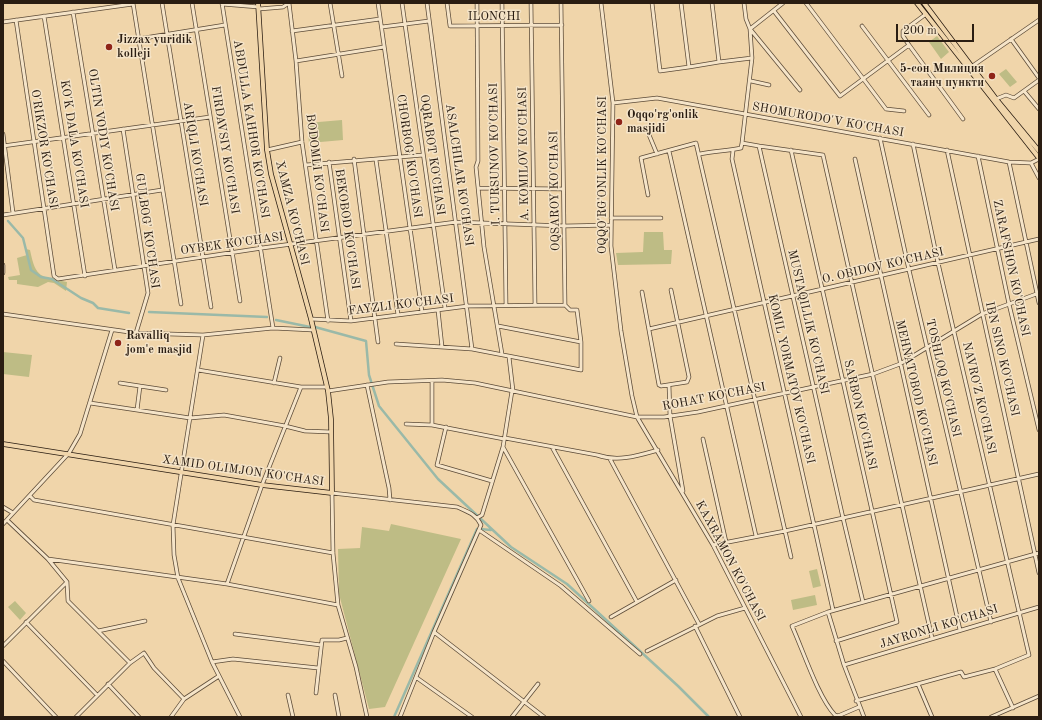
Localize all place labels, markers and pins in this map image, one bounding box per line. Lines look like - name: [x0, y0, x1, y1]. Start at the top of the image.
- place label: Jizzax yuridik kolleji: [117, 33, 192, 61]
- marker: Jizzax yuridik kolleji: [104, 42, 114, 52]
- place label: 5-сон Милиция таянч пункти: [900, 62, 984, 90]
- marker: 5-сон Милиция таянч пункти: [987, 71, 997, 81]
- place label: Oqqo'rg'onlik masjidi: [627, 108, 698, 136]
- marker: Oqqo'rg'onlik masjidi: [614, 117, 624, 127]
- place label: Ravalliq jom'e masjid: [126, 329, 192, 357]
- marker: Ravalliq jom'e masjid: [113, 338, 123, 348]

